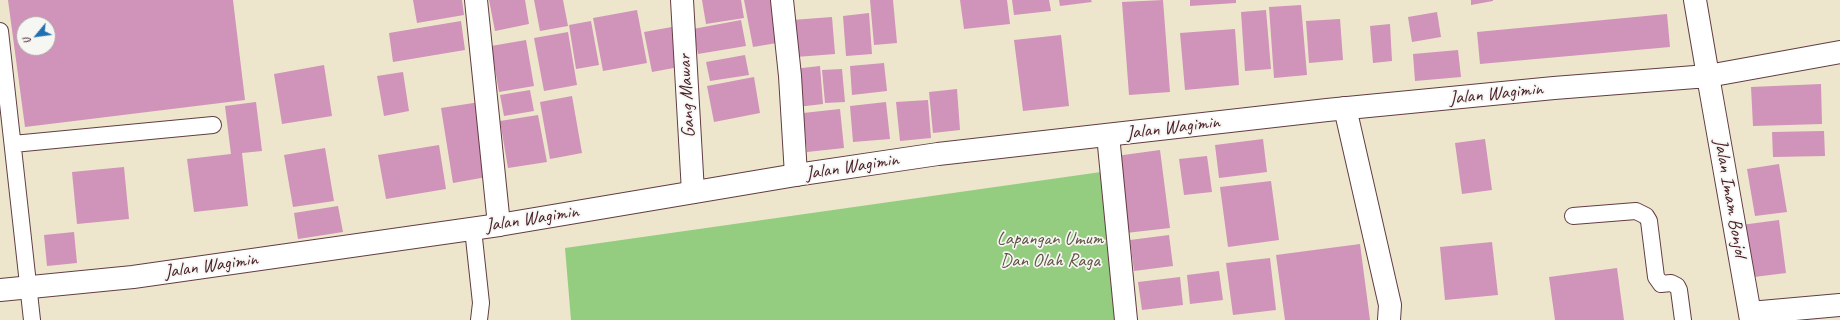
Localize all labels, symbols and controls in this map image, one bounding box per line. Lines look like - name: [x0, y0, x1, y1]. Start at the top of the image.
- north arrow: [16, 16, 56, 56]
- text: U: [19, 36, 34, 47]
- street label: Gang Mawar: [673, 54, 701, 138]
- street label: Jalan Wagimin: [1448, 78, 1544, 110]
- street label: Jalan Wagimin: [1125, 111, 1221, 145]
- street label: Jalan Imam Bonjol: [1708, 137, 1752, 259]
- street label: Jalan Wagimin: [804, 148, 900, 186]
- street label: Jalan Wagimin: [484, 200, 580, 238]
- park label: Lapangan Umum Dan Olah Raga: [997, 228, 1103, 272]
- street label: Jalan Wagimin: [163, 248, 259, 284]

